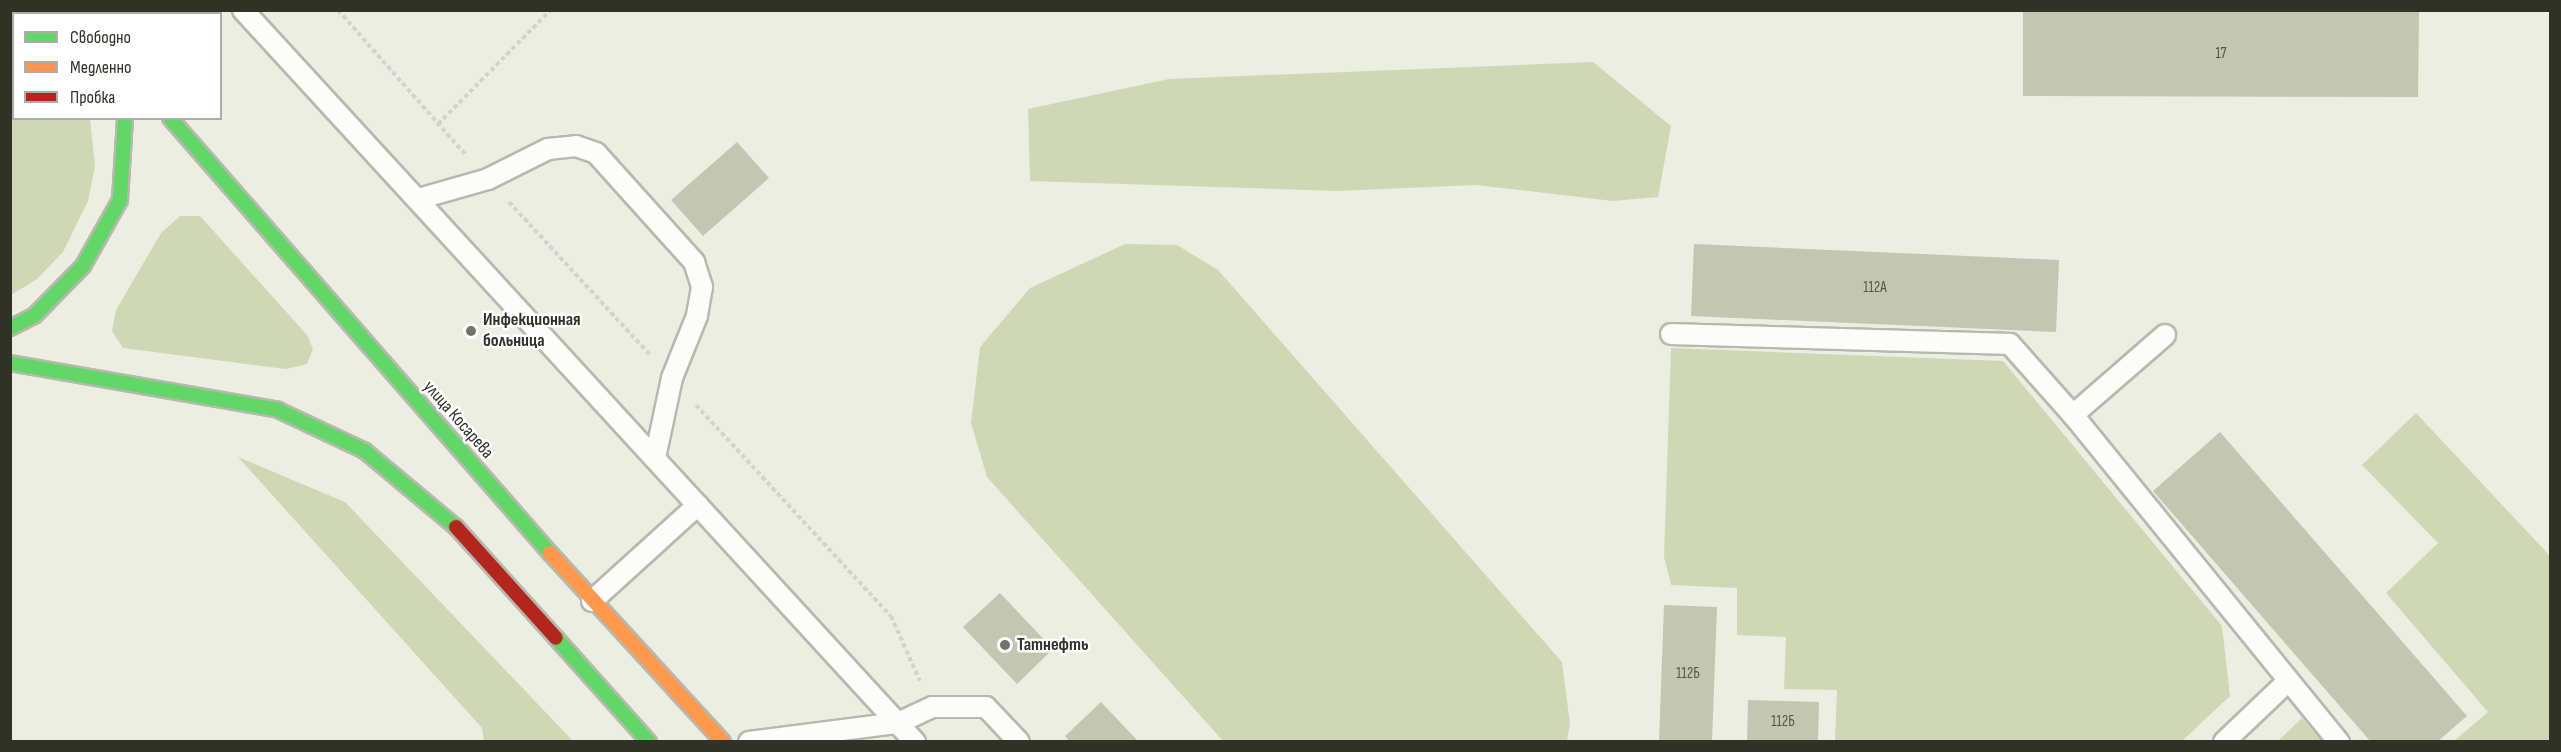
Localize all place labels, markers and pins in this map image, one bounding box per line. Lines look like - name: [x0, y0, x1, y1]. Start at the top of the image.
- place label: Инфекционная больница: [483, 310, 581, 352]
- marker: Инфекционная больница: [464, 324, 478, 338]
- place label: Татнефть: [1017, 634, 1089, 656]
- marker: Татнефть: [998, 638, 1012, 652]

